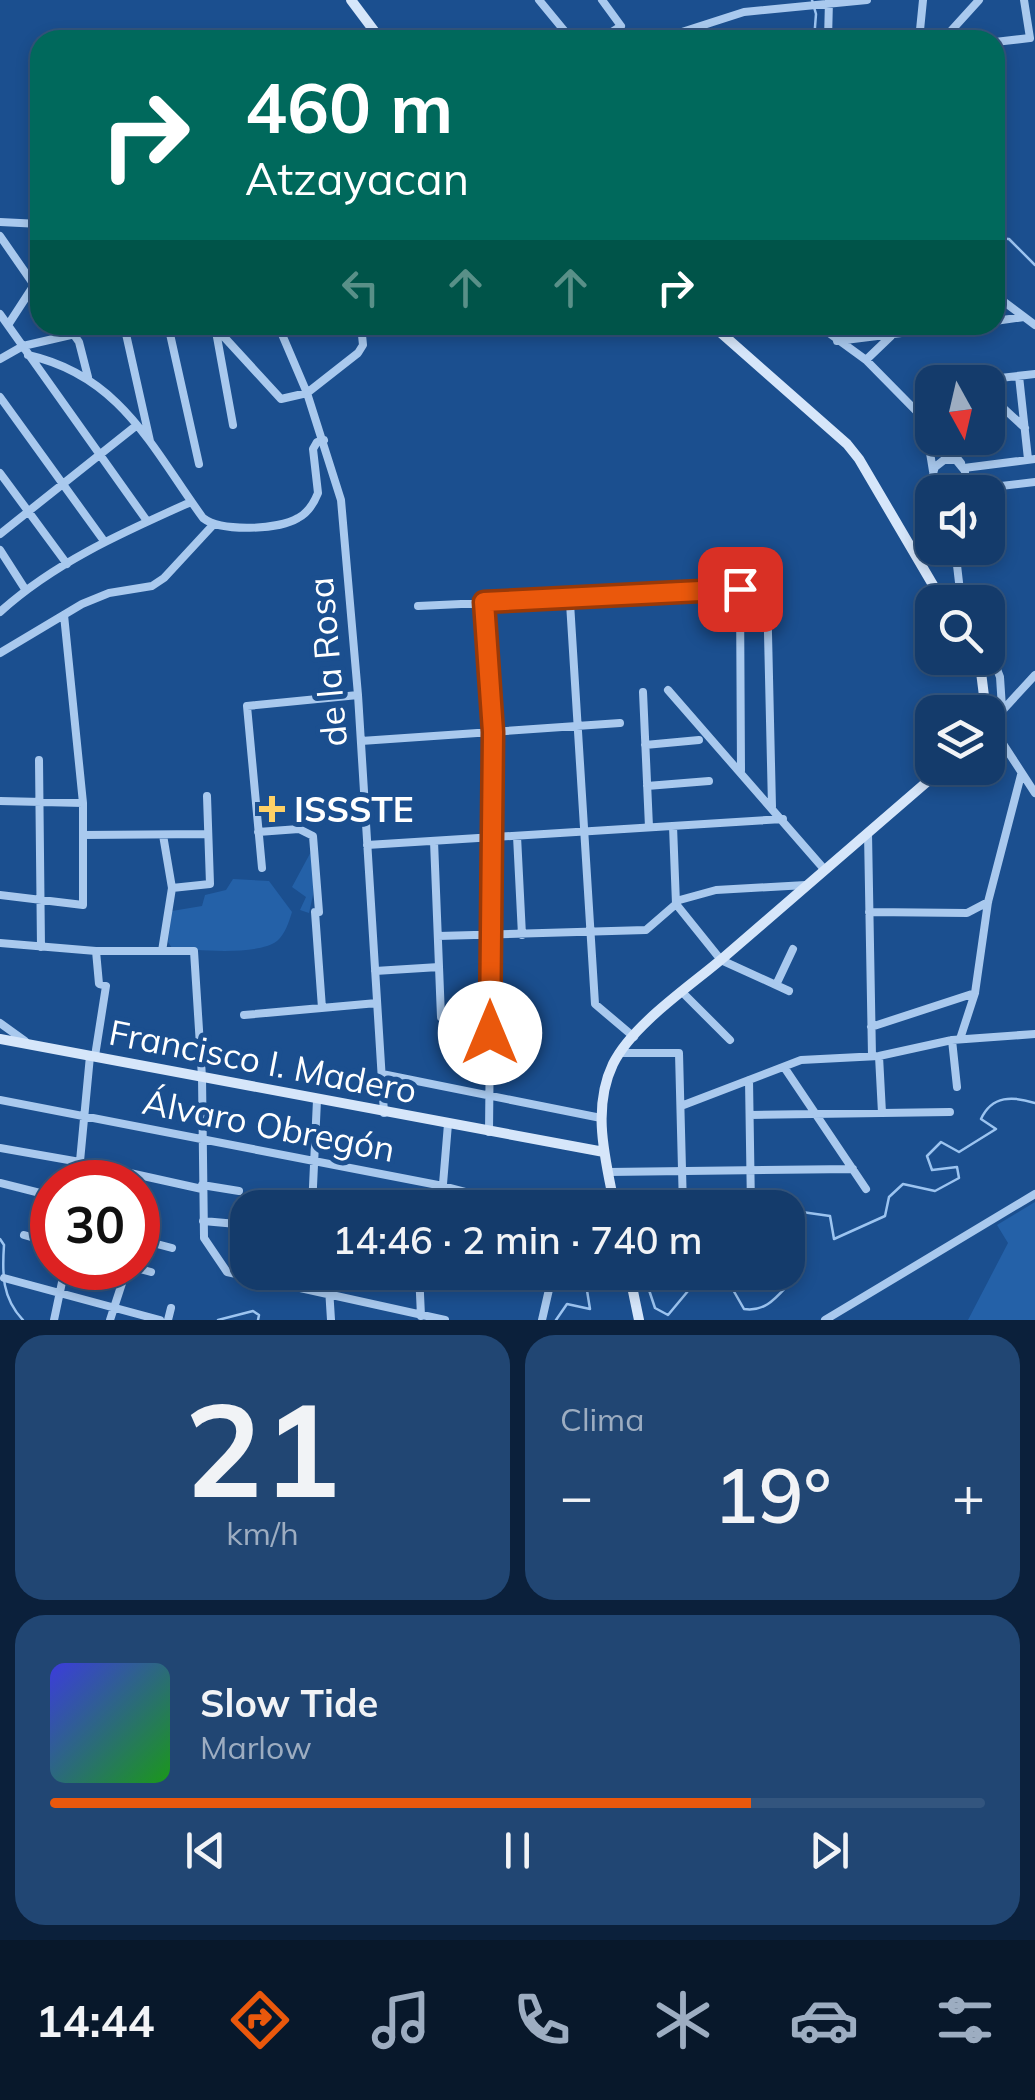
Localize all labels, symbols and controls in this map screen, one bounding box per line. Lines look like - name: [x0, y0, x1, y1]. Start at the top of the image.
- text: 460 m: [245, 63, 453, 151]
- icon: right: [80, 70, 210, 200]
- text: Atzayacan: [245, 150, 469, 206]
- icon: left: [333, 260, 388, 315]
- icon: ahead: [438, 260, 493, 315]
- icon: ahead: [543, 260, 598, 315]
- icon: right: [648, 260, 703, 315]
- north arrow: [915, 365, 1005, 455]
- map controls: [915, 365, 1005, 785]
- button: sound: [915, 475, 1005, 565]
- pin: [698, 547, 783, 632]
- icon: arrive: [713, 562, 768, 617]
- street label: de la Rosa: [298, 575, 356, 749]
- button: search: [915, 585, 1005, 675]
- button: layers: [915, 695, 1005, 785]
- place label: ISSSTE: [294, 787, 414, 831]
- marker: ISSSTE: [259, 796, 285, 822]
- position arrow: [438, 981, 542, 1085]
- street label: Francisco I. Madero: [106, 1010, 420, 1112]
- street label: Álvaro Obregón: [139, 1079, 399, 1171]
- speed limit sign: 30: [30, 1160, 160, 1290]
- text: 14:46 · 2 min · 740 m: [332, 1216, 703, 1264]
- text: 21: [184, 1366, 341, 1530]
- text: Clima: [560, 1399, 644, 1439]
- text: 19°: [713, 1448, 832, 1542]
- text: −: [560, 1461, 593, 1530]
- text: +: [952, 1461, 985, 1530]
- text: km/h: [226, 1513, 299, 1553]
- text: Slow Tide: [200, 1679, 378, 1727]
- text: Marlow: [200, 1727, 312, 1767]
- icon: previous: [178, 1823, 233, 1878]
- icon: pause: [490, 1823, 545, 1878]
- icon: next: [802, 1823, 857, 1878]
- icon: directions: [225, 1985, 295, 2055]
- icon: music: [366, 1985, 436, 2055]
- icon: phone: [507, 1985, 577, 2055]
- icon: climate: [648, 1985, 718, 2055]
- icon: car: [789, 1985, 859, 2055]
- icon: filters: [930, 1985, 1000, 2055]
- text: 14:44: [35, 1992, 155, 2048]

